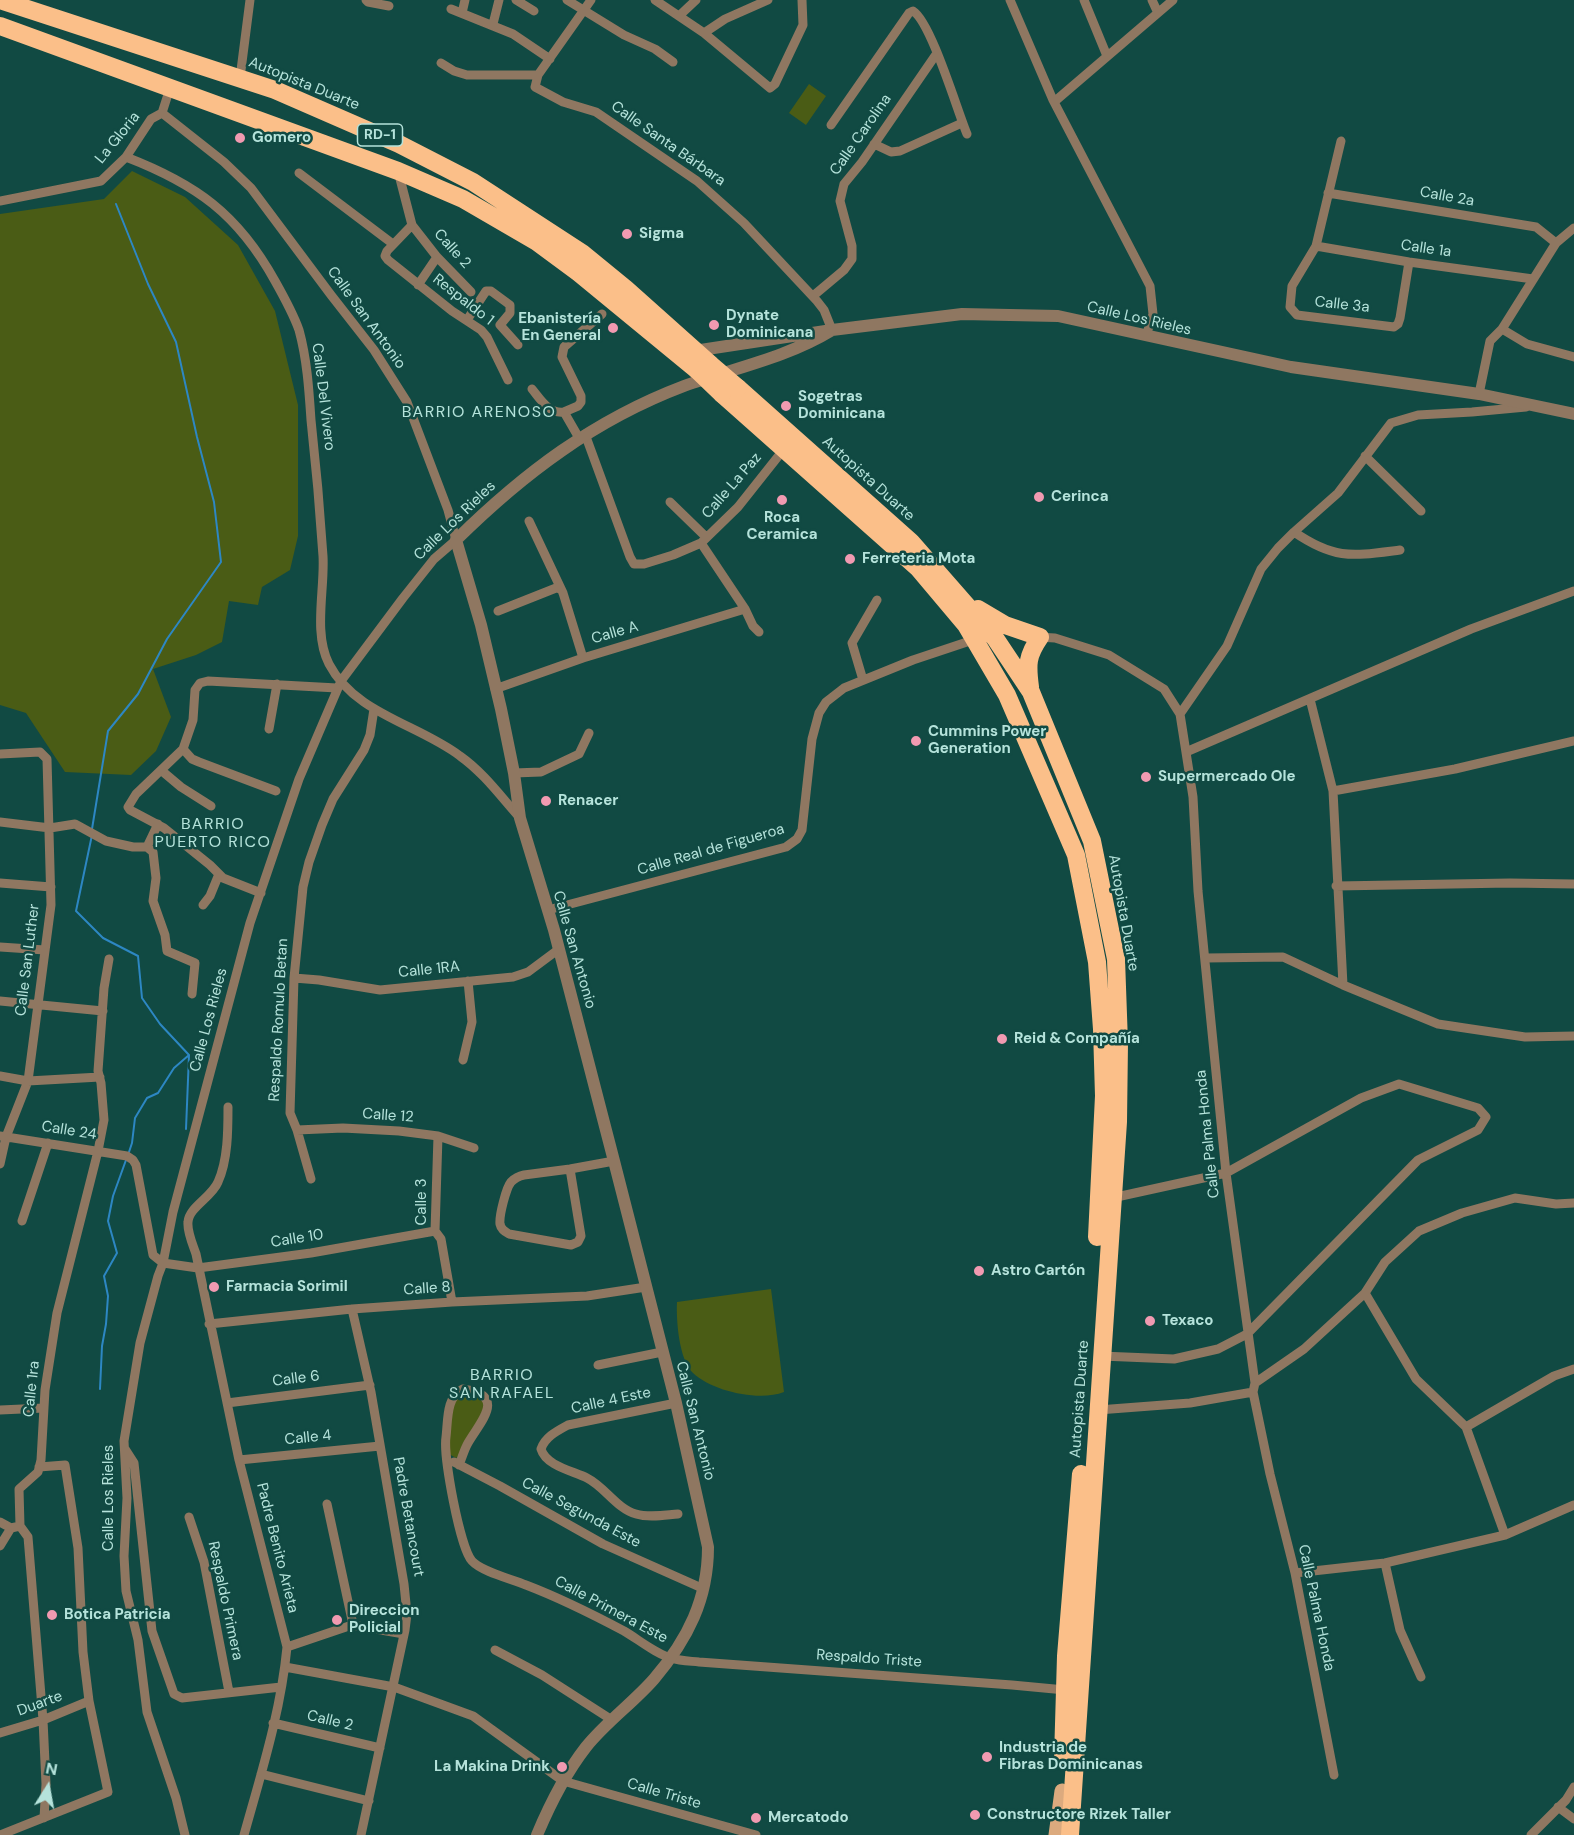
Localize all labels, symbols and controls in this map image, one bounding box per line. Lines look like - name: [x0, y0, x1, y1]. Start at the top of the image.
- street label: Autopista Duarte: [246, 54, 362, 114]
- street label: Calle Carolina: [826, 91, 896, 179]
- street label: Calle Santa Bárbara: [607, 98, 729, 190]
- street label: La Gloria: [92, 109, 144, 167]
- road number: RD-1: [358, 124, 403, 146]
- place label: Gomero: [252, 129, 311, 147]
- marker: Gomero: [233, 131, 247, 145]
- street label: Calle 2a: [1418, 183, 1476, 211]
- place label: Sigma: [639, 225, 684, 243]
- street label: Calle 2: [430, 226, 474, 272]
- marker: Sigma: [620, 227, 634, 241]
- street label: Calle 1a: [1400, 237, 1452, 261]
- street label: Calle San Antonio: [323, 263, 409, 373]
- street label: Respaldo 1: [429, 271, 497, 329]
- street label: Calle 3a: [1314, 293, 1370, 317]
- street label: Calle Los Rieles: [1085, 298, 1193, 340]
- place label: Dynate Dominicana: [726, 307, 813, 342]
- place label: Ebanistería En General: [518, 310, 601, 345]
- marker: Dynate Dominicana: [707, 318, 721, 332]
- marker: Ebanistería En General: [606, 321, 620, 335]
- street label: Calle Del Vivero: [307, 342, 339, 452]
- place label: Sogetras Dominicana: [798, 388, 885, 423]
- marker: Sogetras Dominicana: [779, 399, 793, 413]
- district label: BARRIO ARENOSO: [402, 403, 556, 423]
- street label: Autopista Duarte: [818, 433, 918, 525]
- street label: Calle La Paz: [698, 449, 766, 523]
- street label: Calle Los Rieles: [410, 478, 500, 564]
- place label: Cerinca: [1051, 488, 1108, 506]
- marker: Cerinca: [1032, 490, 1046, 504]
- marker: Roca Ceramica: [775, 493, 789, 507]
- place label: Roca Ceramica: [746, 509, 818, 544]
- place label: Ferreteria Mota: [862, 550, 975, 568]
- marker: Ferreteria Mota: [843, 552, 857, 566]
- street label: Calle A: [589, 618, 641, 648]
- place label: Cummins Power Generation: [928, 723, 1046, 758]
- marker: Cummins Power Generation: [909, 734, 923, 748]
- place label: Supermercado Ole: [1158, 768, 1296, 786]
- marker: Supermercado Ole: [1139, 770, 1153, 784]
- place label: Renacer: [558, 792, 618, 810]
- marker: Renacer: [539, 794, 553, 808]
- district label: BARRIO PUERTO RICO: [155, 815, 271, 853]
- street label: Calle Real de Figueroa: [635, 820, 787, 880]
- street label: Autopista Duarte: [1104, 853, 1142, 973]
- street label: Calle San Antonio: [549, 889, 599, 1011]
- street label: Calle San Luther: [12, 903, 44, 1017]
- street label: Respaldo Romulo Betan: [266, 938, 292, 1102]
- street label: Calle 1RA: [397, 958, 461, 982]
- street label: Calle Los Rieles: [187, 966, 231, 1074]
- place label: Reid & Compañía: [1014, 1030, 1140, 1048]
- marker: Reid & Compañía: [995, 1032, 1009, 1046]
- street label: Calle Palma Honda: [1192, 1069, 1224, 1199]
- street label: Calle 12: [362, 1105, 414, 1127]
- street label: Calle 24: [40, 1118, 98, 1144]
- street label: Calle 3: [413, 1179, 431, 1225]
- street label: Calle 10: [269, 1226, 325, 1252]
- place label: Astro Cartón: [991, 1262, 1085, 1280]
- marker: Astro Cartón: [972, 1264, 986, 1278]
- place label: Farmacia Sorimil: [226, 1278, 348, 1296]
- street label: Calle 8: [403, 1278, 451, 1300]
- marker: Farmacia Sorimil: [207, 1280, 221, 1294]
- place label: Texaco: [1162, 1312, 1214, 1330]
- marker: Texaco: [1143, 1314, 1157, 1328]
- street label: Autopista Duarte: [1067, 1340, 1093, 1458]
- street label: Calle 1ra: [20, 1360, 44, 1418]
- street label: Calle San Antonio: [672, 1360, 718, 1482]
- district label: BARRIO SAN RAFAEL: [449, 1366, 555, 1404]
- street label: Calle 6: [271, 1367, 321, 1391]
- street label: Calle 4 Este: [569, 1384, 653, 1418]
- street label: Calle 4: [284, 1427, 332, 1449]
- street label: Calle Los Rieles: [100, 1445, 118, 1551]
- street label: Padre Betancourt: [389, 1456, 427, 1578]
- street label: Calle Segunda Este: [518, 1474, 644, 1552]
- street label: Padre Benito Arieta: [252, 1481, 302, 1615]
- street label: Respaldo Primera: [204, 1540, 246, 1662]
- street label: Calle Palma Honda: [1294, 1543, 1338, 1673]
- street label: Calle Primera Este: [551, 1573, 671, 1647]
- place label: Direccion Policial: [349, 1602, 419, 1637]
- place label: Botica Patricia: [64, 1606, 171, 1624]
- marker: Botica Patricia: [45, 1608, 59, 1622]
- marker: Direccion Policial: [330, 1613, 344, 1627]
- street label: Respaldo Triste: [816, 1646, 922, 1672]
- street label: Duarte: [15, 1688, 65, 1720]
- street label: Calle 2: [305, 1707, 355, 1735]
- place label: Industria de Fibras Dominicanas: [999, 1739, 1143, 1774]
- marker: Industria de Fibras Dominicanas: [980, 1750, 994, 1764]
- north arrow: [18, 1757, 78, 1817]
- text: N: [44, 1757, 59, 1780]
- place label: La Makina Drink: [434, 1758, 550, 1776]
- marker: La Makina Drink: [555, 1760, 569, 1774]
- street label: Calle Triste: [625, 1775, 703, 1813]
- place label: Constructore Rizek Taller: [987, 1806, 1171, 1824]
- marker: Constructore Rizek Taller: [968, 1808, 982, 1822]
- place label: Mercatodo: [768, 1809, 849, 1827]
- marker: Mercatodo: [749, 1811, 763, 1825]

